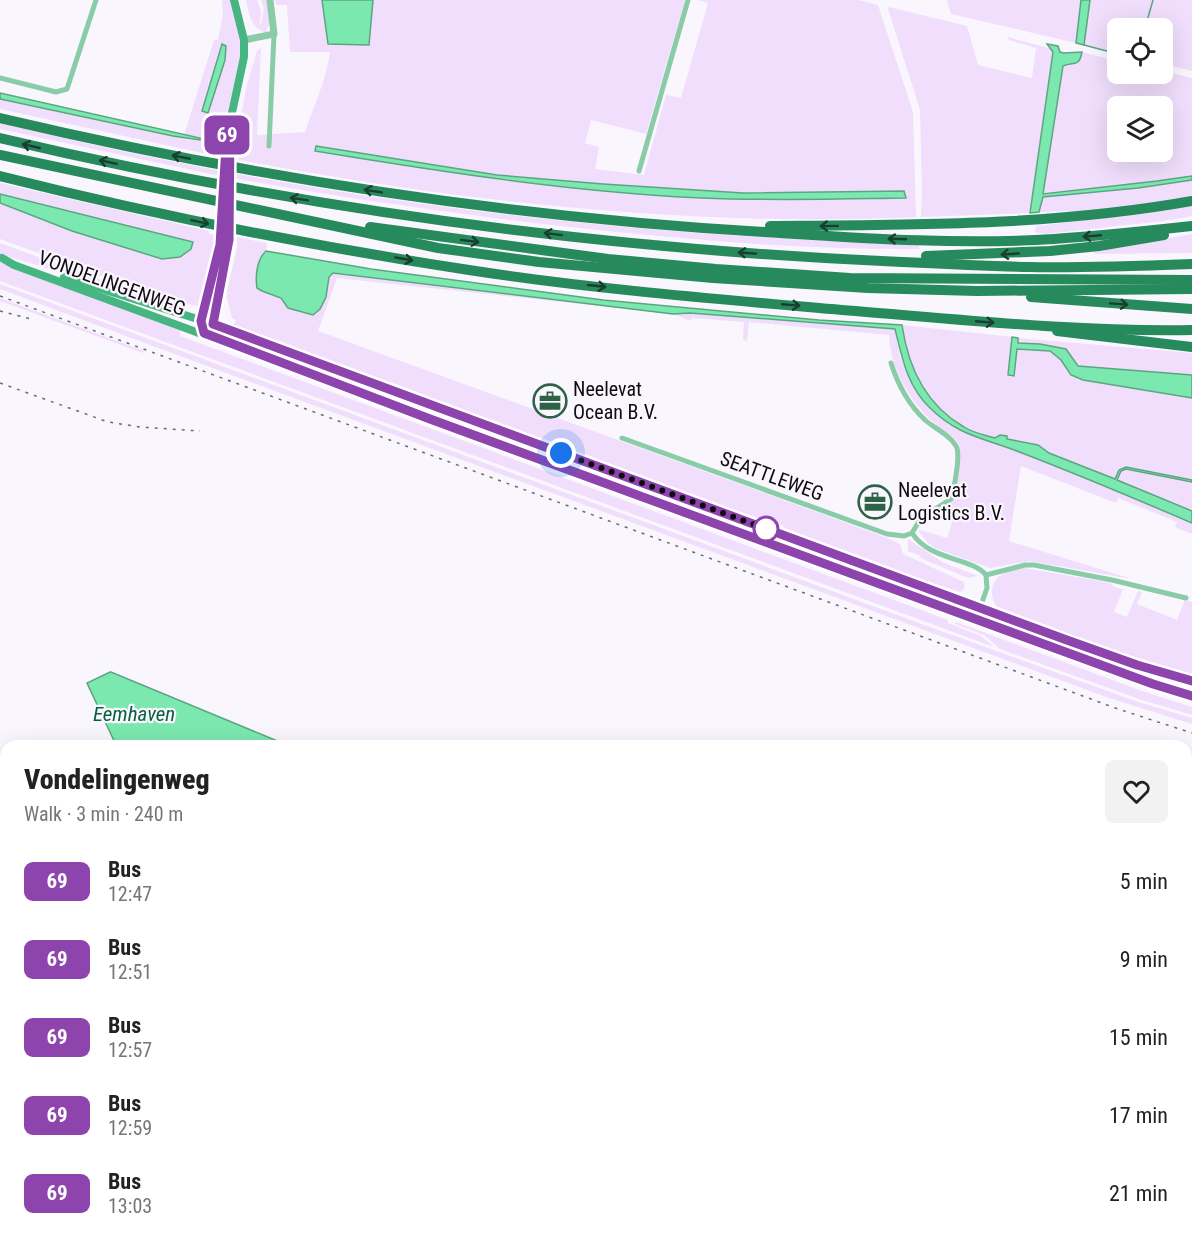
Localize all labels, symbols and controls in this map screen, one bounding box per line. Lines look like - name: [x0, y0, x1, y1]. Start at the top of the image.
- map controls: [1107, 18, 1173, 162]
- button: locate: [1107, 18, 1173, 84]
- button: layers: [1107, 96, 1173, 162]
- line badge: 69: [200, 116, 254, 154]
- text: 69: [216, 123, 238, 147]
- one-way arrow: [22, 139, 41, 151]
- one-way arrow: [172, 151, 192, 162]
- one-way arrow: [98, 156, 118, 167]
- one-way arrow: [364, 185, 384, 196]
- one-way arrow: [290, 194, 309, 205]
- one-way arrow: [191, 217, 210, 229]
- one-way arrow: [820, 220, 840, 232]
- one-way arrow: [544, 229, 563, 240]
- one-way arrow: [1082, 230, 1102, 241]
- one-way arrow: [888, 233, 908, 244]
- one-way arrow: [460, 236, 480, 247]
- street label: VONDELINGENWEG: [35, 245, 189, 321]
- one-way arrow: [738, 247, 758, 258]
- one-way arrow: [1000, 248, 1020, 259]
- one-way arrow: [393, 254, 413, 265]
- one-way arrow: [586, 281, 606, 292]
- one-way arrow: [1109, 298, 1128, 309]
- one-way arrow: [780, 300, 800, 311]
- one-way arrow: [975, 317, 994, 328]
- place label: Neelevat Ocean B.V.: [573, 377, 658, 424]
- office icon: Neelevat Ocean B.V.: [532, 383, 568, 419]
- your location: [546, 438, 576, 468]
- street label: SEATTLEWEG: [717, 446, 827, 506]
- place label: Neelevat Logistics B.V.: [898, 478, 1005, 525]
- office icon: Neelevat Logistics B.V.: [857, 484, 893, 520]
- unlabelled marker: [753, 516, 779, 542]
- water label: Eemhaven: [93, 702, 175, 726]
- button: heart: [1105, 760, 1168, 823]
- text: Vondelingenweg: [24, 763, 210, 796]
- text: Walk · 3 min · 240 m: [24, 802, 183, 826]
- text: Bus: [108, 857, 141, 882]
- text: 69: [46, 869, 68, 893]
- text: 5 min: [1120, 869, 1168, 894]
- text: 12:47: [108, 882, 152, 906]
- text: Bus: [108, 935, 141, 960]
- text: 69: [46, 947, 68, 971]
- text: 9 min: [1120, 947, 1168, 972]
- text: 12:51: [108, 960, 152, 984]
- text: Bus: [108, 1013, 141, 1038]
- text: 69: [46, 1025, 68, 1049]
- text: 15 min: [1109, 1025, 1168, 1050]
- text: 12:57: [108, 1038, 152, 1062]
- text: Bus: [108, 1091, 141, 1116]
- text: 69: [46, 1103, 68, 1127]
- text: 17 min: [1109, 1103, 1168, 1128]
- text: 12:59: [108, 1116, 152, 1140]
- text: Bus: [108, 1169, 141, 1194]
- text: 69: [46, 1181, 68, 1205]
- text: 21 min: [1109, 1181, 1168, 1206]
- text: 13:03: [108, 1194, 152, 1218]

